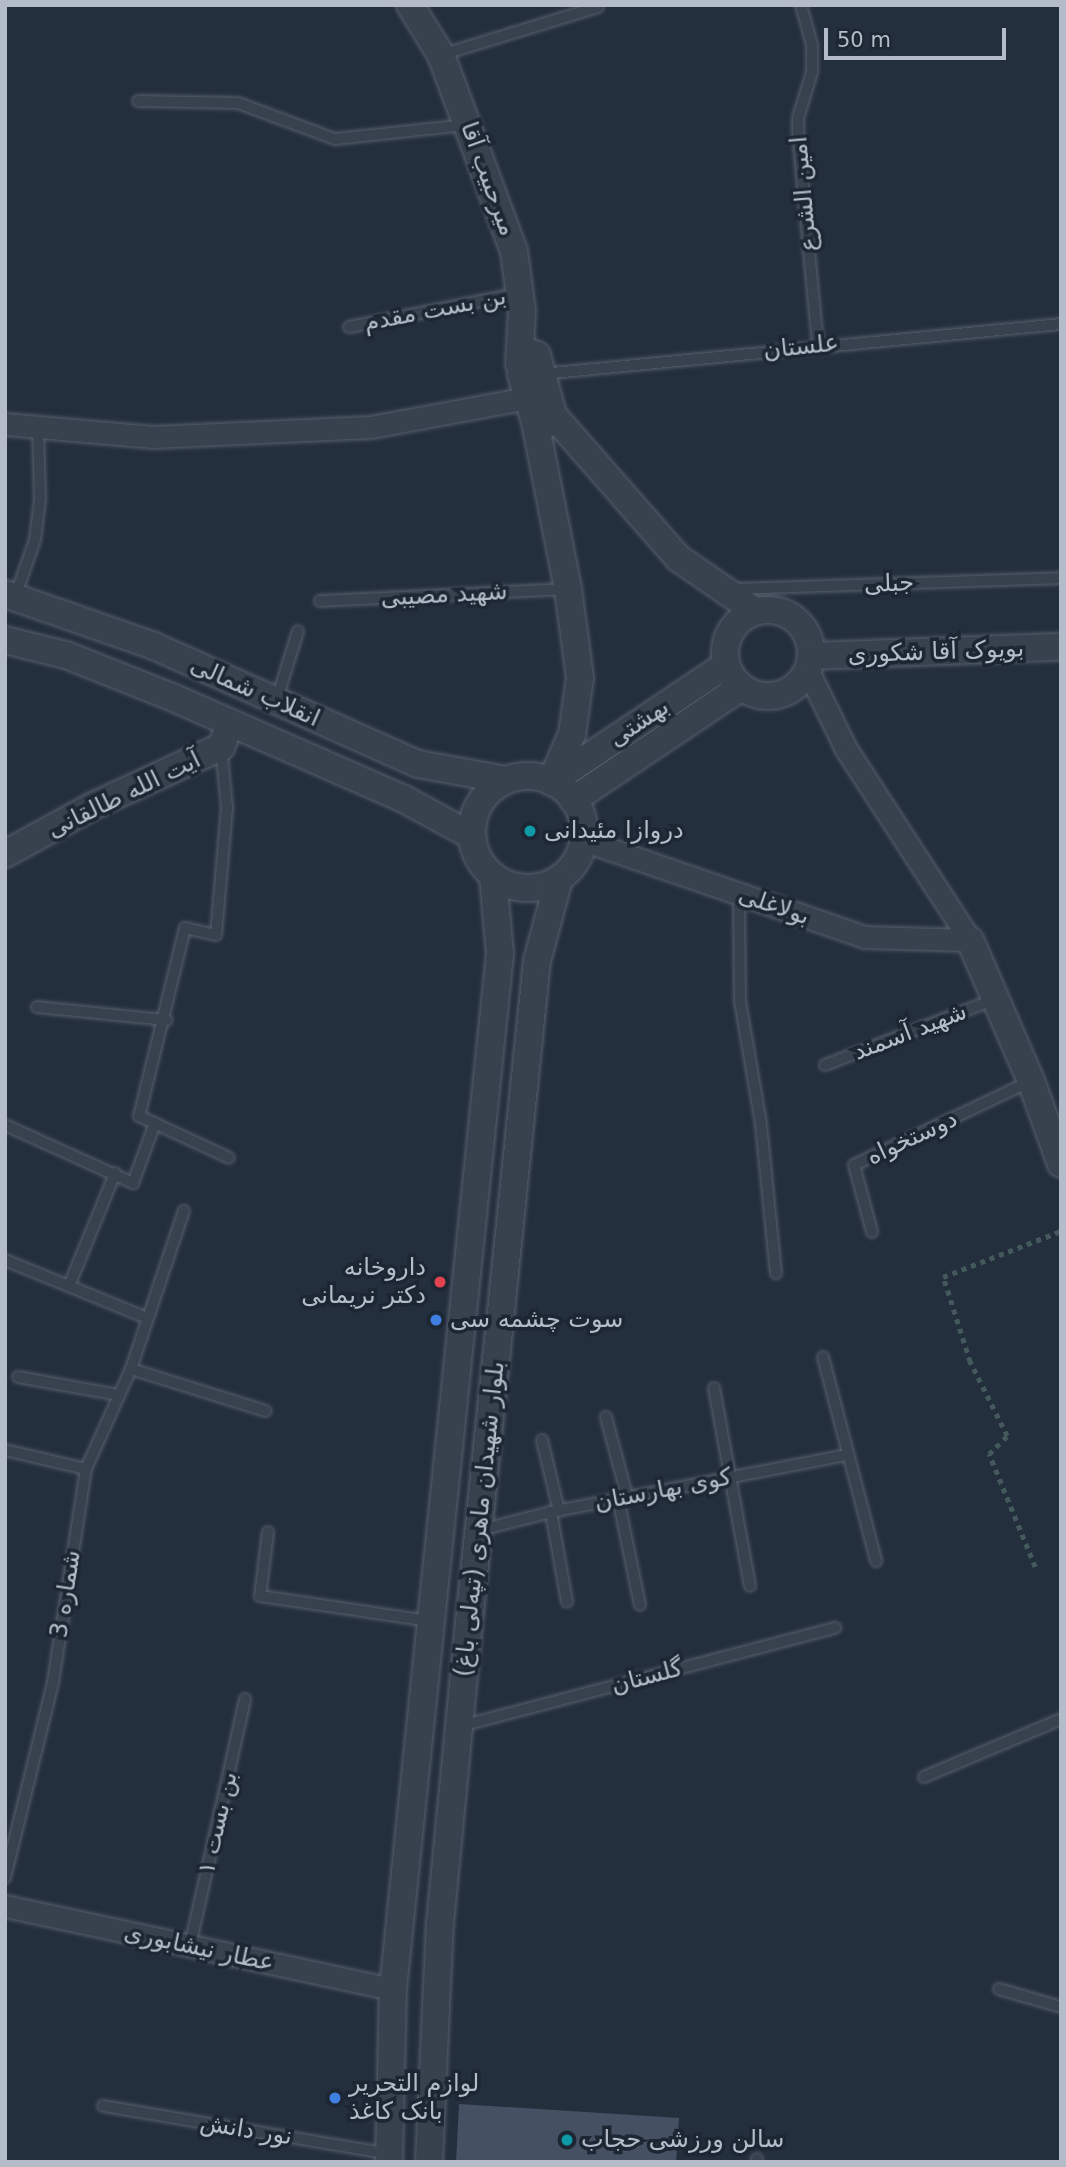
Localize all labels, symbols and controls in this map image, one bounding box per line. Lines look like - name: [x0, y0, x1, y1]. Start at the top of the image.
- scale bar: [828, 14, 1010, 58]
- text: 50 m: [837, 28, 891, 52]
- street label: میرحبیب آقا: [454, 118, 522, 240]
- street label: امین الشرع: [785, 135, 823, 253]
- street label: بن بست مقدم: [361, 282, 509, 338]
- street label: علستان: [762, 329, 840, 365]
- street label: جبلی: [863, 569, 915, 599]
- street label: شهید مصیبی: [380, 577, 508, 613]
- street label: بویوک آقا شکوری: [847, 635, 1025, 669]
- street label: انقلاب شمالی: [186, 651, 324, 733]
- street label: بهشتی: [603, 692, 675, 754]
- street label: آیت الله طالقانی: [43, 745, 205, 845]
- place label: دروازا مئیدانی: [544, 817, 684, 845]
- marker: دروازا مئیدانی: [522, 823, 538, 839]
- street label: بولاغلی: [735, 880, 813, 932]
- street label: شهید آسمند: [849, 997, 971, 1067]
- street label: دوستخواه: [862, 1105, 962, 1171]
- place label: داروخانه دكتر نریمانی: [301, 1254, 426, 1310]
- marker: داروخانه دكتر نریمانی: [432, 1274, 448, 1290]
- place label: سوت چشمه سی: [450, 1306, 623, 1334]
- marker: سوت چشمه سی: [428, 1312, 444, 1328]
- street label: بلوار شهیدان ماهری (تپه‌لی باغ): [449, 1360, 511, 1678]
- street label: کوی بهارستان: [592, 1463, 734, 1517]
- street label: شماره 3: [45, 1548, 87, 1640]
- street label: گلستان: [608, 1654, 686, 1700]
- street label: بن بست ۱: [192, 1769, 244, 1877]
- street label: عطار نیشابوری: [121, 1918, 277, 1978]
- place label: لوازم التحریر بانک کاغذ: [349, 2070, 479, 2126]
- marker: لوازم التحریر بانک کاغذ: [327, 2090, 343, 2106]
- street label: نور دانش: [198, 2109, 294, 2151]
- place label: سالن ورزشی حجاب: [581, 2126, 784, 2154]
- marker: سالن ورزشی حجاب: [559, 2132, 575, 2148]

